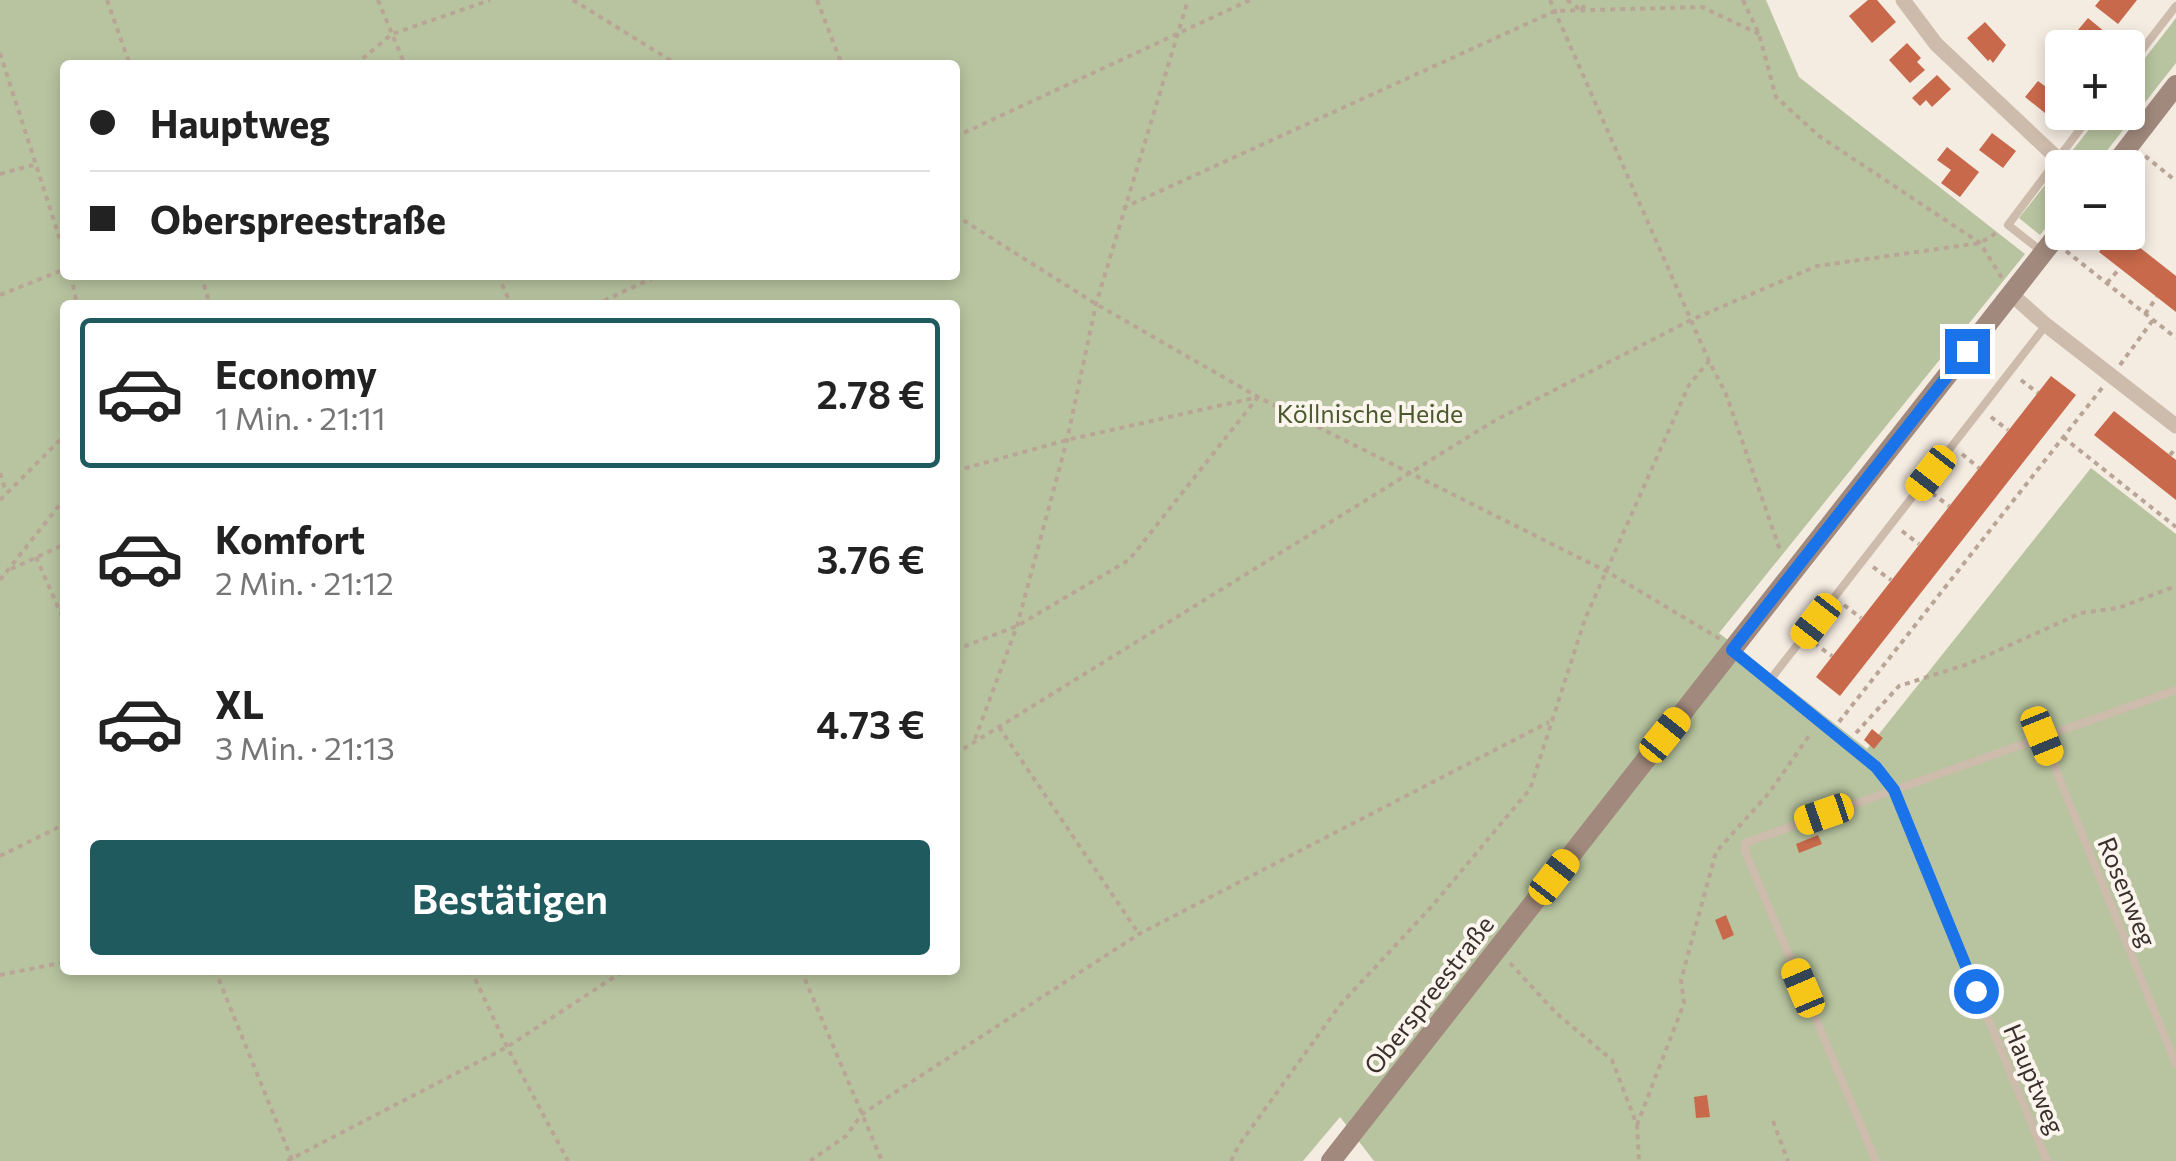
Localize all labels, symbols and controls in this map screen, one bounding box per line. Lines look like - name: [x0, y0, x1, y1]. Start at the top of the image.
- map controls: [2045, 30, 2145, 250]
- button: +: [2045, 30, 2145, 130]
- text: Hauptweg: [150, 99, 330, 146]
- button: −: [2045, 150, 2145, 250]
- text: Oberspreestraße: [150, 195, 446, 242]
- route end: [1945, 329, 1990, 374]
- icon: car: [95, 348, 185, 438]
- text: Economy: [215, 350, 377, 397]
- text: 2.78 €: [816, 370, 925, 417]
- text: 1 Min. · 21:11: [215, 397, 386, 437]
- park label: Köllnische Heide: [1277, 398, 1463, 428]
- car: [1901, 440, 1961, 506]
- icon: car: [95, 513, 185, 603]
- text: Komfort: [215, 515, 365, 562]
- text: 3.76 €: [817, 535, 925, 582]
- text: 2 Min. · 21:12: [215, 562, 394, 602]
- car: [1786, 588, 1846, 654]
- icon: car: [95, 678, 185, 768]
- text: XL: [215, 680, 264, 727]
- text: 4.73 €: [816, 700, 925, 747]
- car: [1634, 702, 1696, 768]
- car: [2017, 703, 2067, 769]
- text: 3 Min. · 21:13: [215, 727, 395, 767]
- car: [1791, 790, 1857, 838]
- street label: Rosenweg: [2092, 832, 2164, 951]
- button: Bestätigen: [90, 840, 930, 955]
- car: [1524, 844, 1584, 910]
- street label: Oberspreestraße: [1357, 909, 1499, 1080]
- car: [1777, 955, 1829, 1021]
- route start: [1954, 969, 1999, 1014]
- street label: Hauptweg: [1998, 1019, 2072, 1139]

